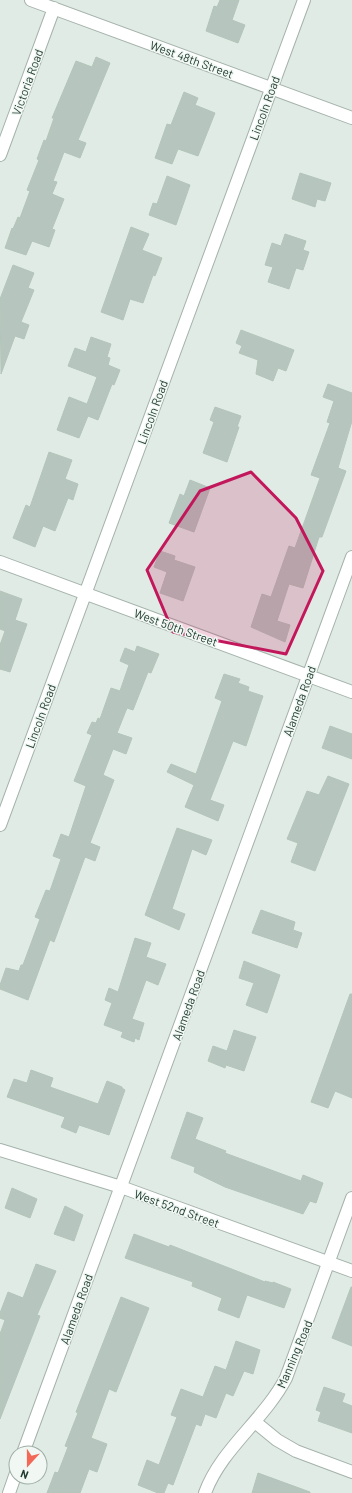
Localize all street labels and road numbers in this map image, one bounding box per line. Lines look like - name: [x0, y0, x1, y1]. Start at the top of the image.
- street label: West 48th Street: [148, 37, 236, 81]
- street label: Victoria Road: [9, 47, 45, 117]
- street label: Lincoln Road: [246, 74, 282, 142]
- street label: Lincoln Road: [134, 378, 170, 446]
- street label: West 50th Street: [132, 605, 220, 649]
- street label: Alameda Road: [280, 664, 318, 738]
- street label: Lincoln Road: [22, 682, 58, 750]
- street label: Alameda Road: [169, 968, 207, 1042]
- street label: West 52nd Street: [133, 1186, 221, 1230]
- street label: Alameda Road: [57, 1272, 95, 1346]
- street label: Manning Road: [273, 1318, 315, 1390]

